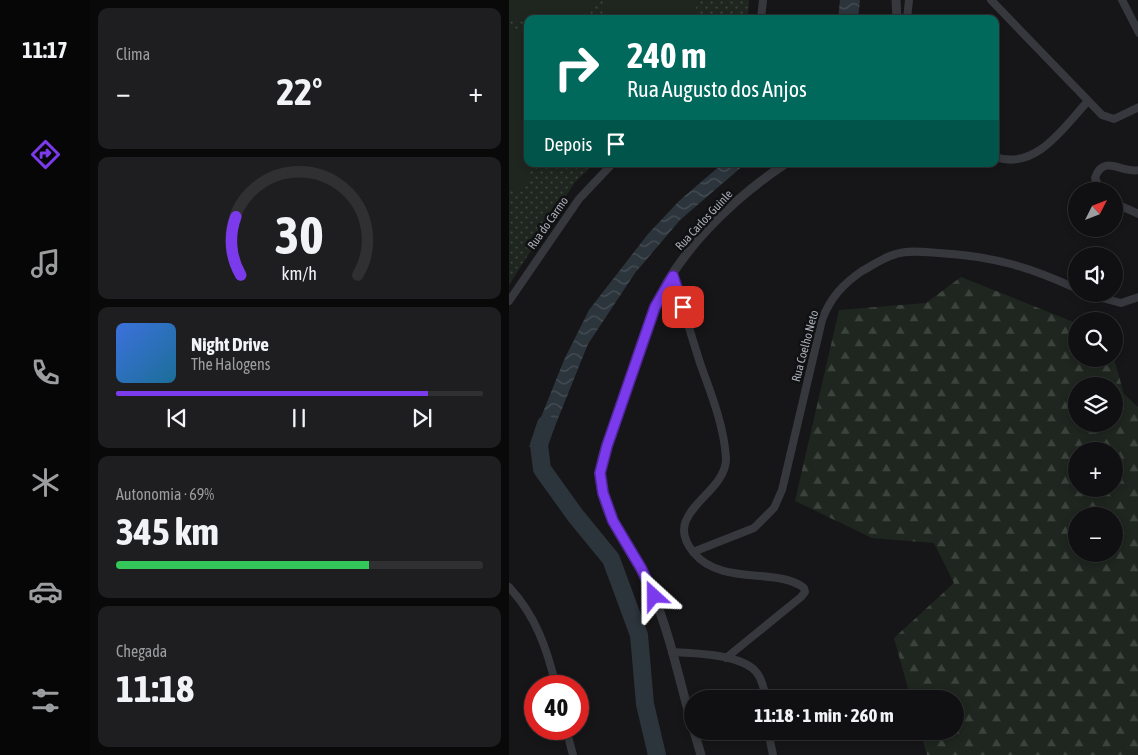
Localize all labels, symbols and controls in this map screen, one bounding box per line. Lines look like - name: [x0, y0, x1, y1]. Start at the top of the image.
- icon: right: [544, 35, 609, 100]
- text: 240 m: [627, 35, 706, 75]
- text: 11:17: [22, 37, 68, 63]
- text: Clima: [116, 45, 150, 63]
- text: 22°: [276, 70, 323, 113]
- text: −: [116, 76, 131, 108]
- text: +: [468, 76, 483, 108]
- text: Rua Augusto dos Anjos: [627, 76, 807, 102]
- icon: arrive: [602, 130, 630, 158]
- text: Depois: [544, 133, 592, 155]
- icon: directions: [28, 137, 63, 172]
- north arrow: [1068, 182, 1123, 238]
- map controls: [1068, 182, 1123, 562]
- street label: Rua Carlos Guinle: [672, 187, 736, 253]
- street label: Rua do Carmo: [525, 194, 571, 252]
- text: 30: [275, 205, 324, 265]
- icon: music: [28, 246, 63, 281]
- button: sound: [1068, 247, 1123, 302]
- text: km/h: [282, 263, 317, 284]
- pin: [662, 286, 704, 328]
- icon: arrive: [669, 293, 697, 321]
- street label: Rua Coelho Neto: [789, 308, 821, 383]
- button: search: [1068, 312, 1123, 367]
- text: Night Drive: [191, 333, 269, 355]
- icon: phone: [28, 355, 63, 390]
- text: The Halogens: [191, 355, 271, 373]
- button: layers: [1068, 377, 1123, 432]
- icon: previous: [163, 404, 191, 432]
- icon: pause: [285, 404, 313, 432]
- icon: next: [408, 404, 436, 432]
- button: +: [1068, 442, 1123, 497]
- icon: climate: [28, 465, 63, 500]
- text: Autonomia · 69%: [116, 485, 214, 503]
- button: −: [1068, 507, 1123, 562]
- text: 345 km: [116, 510, 219, 553]
- position arrow: [627, 569, 679, 621]
- icon: car: [28, 574, 63, 609]
- text: Chegada: [116, 642, 167, 660]
- text: 11:18: [116, 667, 194, 710]
- speed limit sign: 40: [524, 675, 589, 740]
- icon: filters: [28, 683, 63, 718]
- text: 11:18 · 1 min · 260 m: [754, 704, 894, 726]

